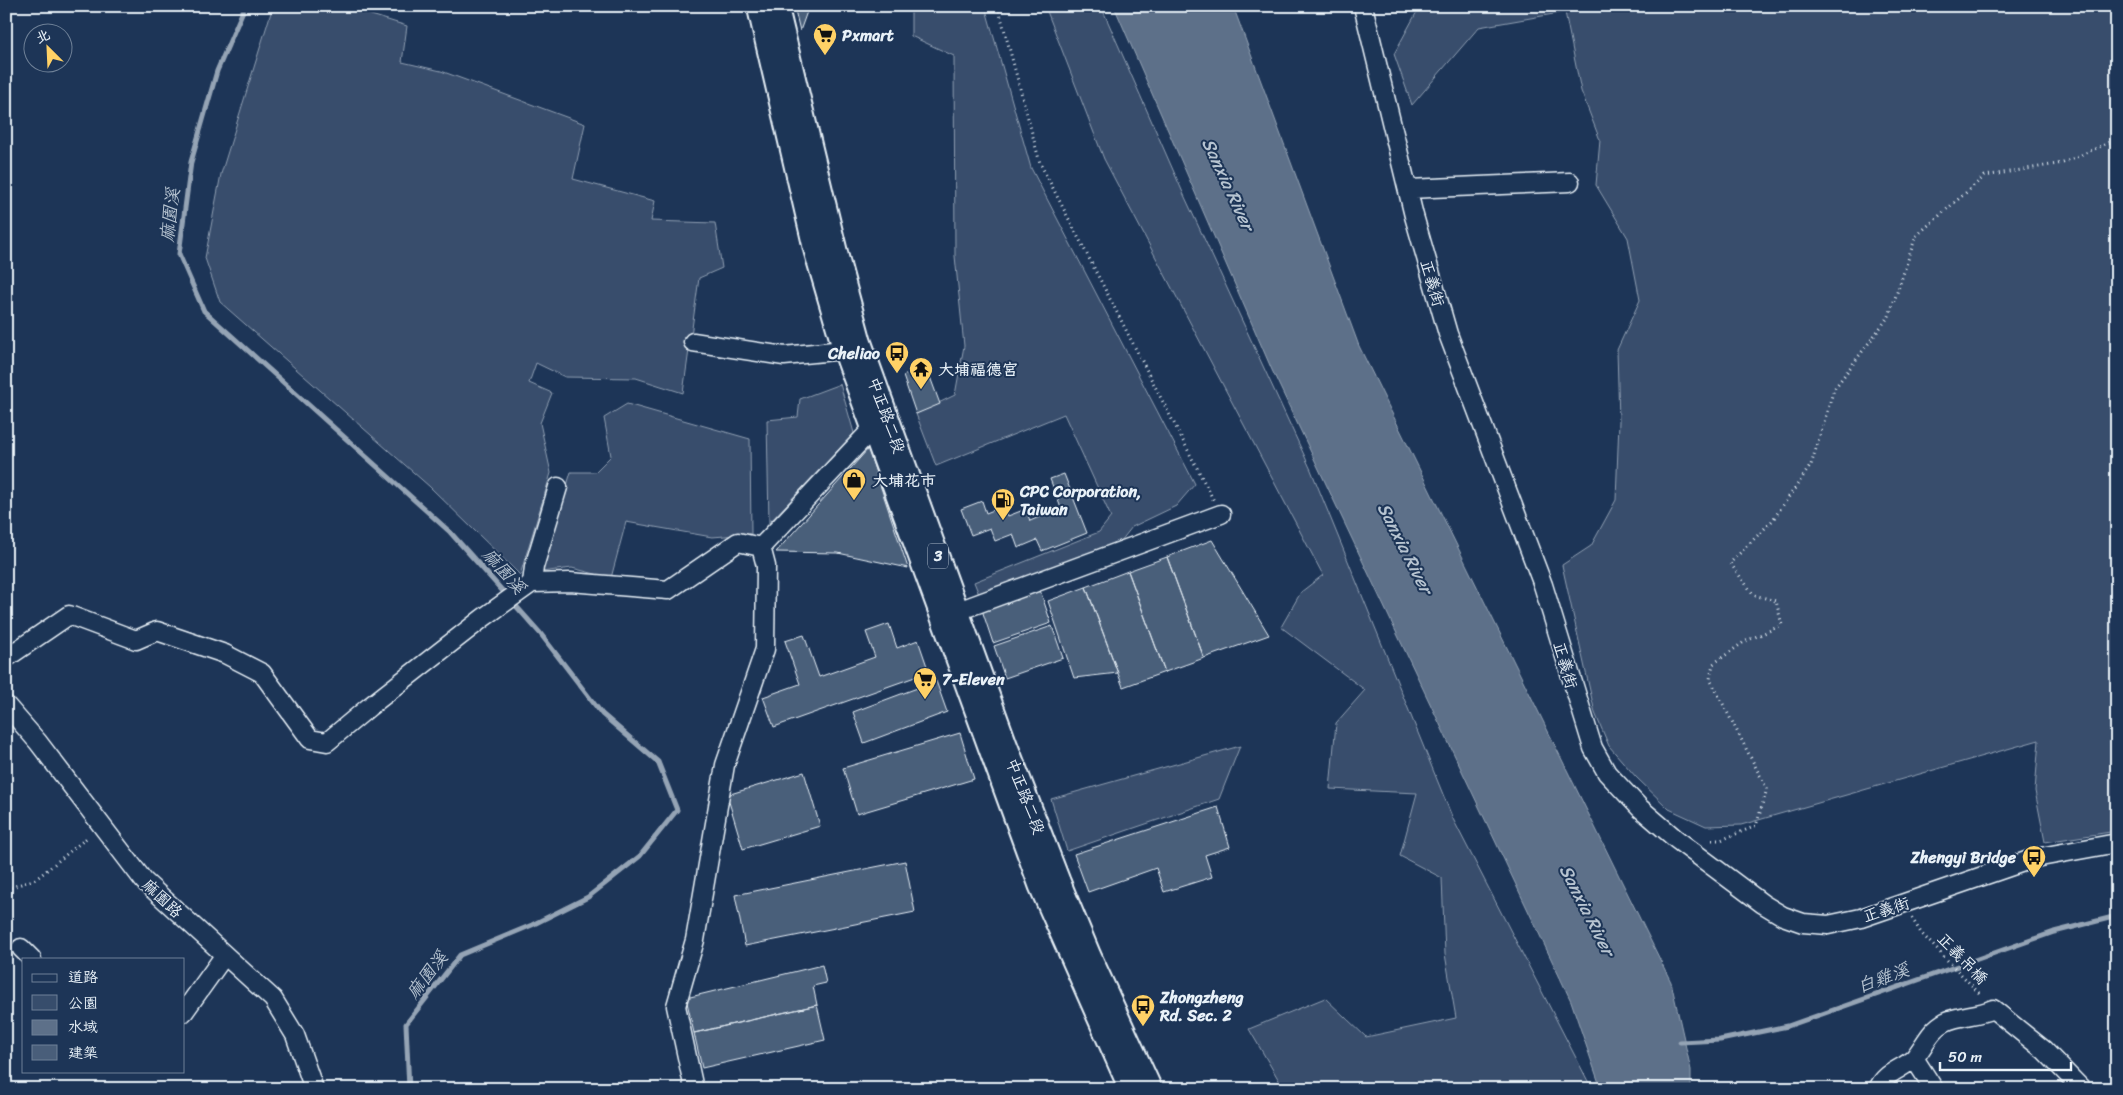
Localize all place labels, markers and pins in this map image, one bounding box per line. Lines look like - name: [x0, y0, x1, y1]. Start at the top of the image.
- place label: Pxmart: [842, 21, 894, 50]
- supermarket icon: Pxmart: [812, 22, 838, 56]
- place label: Cheliao: [827, 339, 881, 368]
- bus stop icon: Cheliao: [884, 340, 910, 374]
- place label: 大埔福德宮: [938, 355, 1018, 384]
- temple icon: 大埔福德宮: [908, 356, 934, 390]
- place label: 大埔花市: [872, 466, 936, 495]
- shop icon: 大埔花市: [841, 467, 867, 501]
- place label: CPC Corporation, Taiwan: [1019, 477, 1141, 524]
- fuel station icon: CPC Corporation, Taiwan: [990, 487, 1016, 521]
- place label: 7-Eleven: [942, 665, 1005, 694]
- supermarket icon: 7-Eleven: [912, 666, 938, 700]
- place label: Zhengyi Bridge: [1909, 843, 2017, 872]
- bus stop icon: Zhengyi Bridge: [2021, 844, 2047, 878]
- place label: Zhongzheng Rd. Sec. 2: [1159, 983, 1245, 1030]
- bus stop icon: Zhongzheng Rd. Sec. 2: [1130, 993, 1156, 1027]

